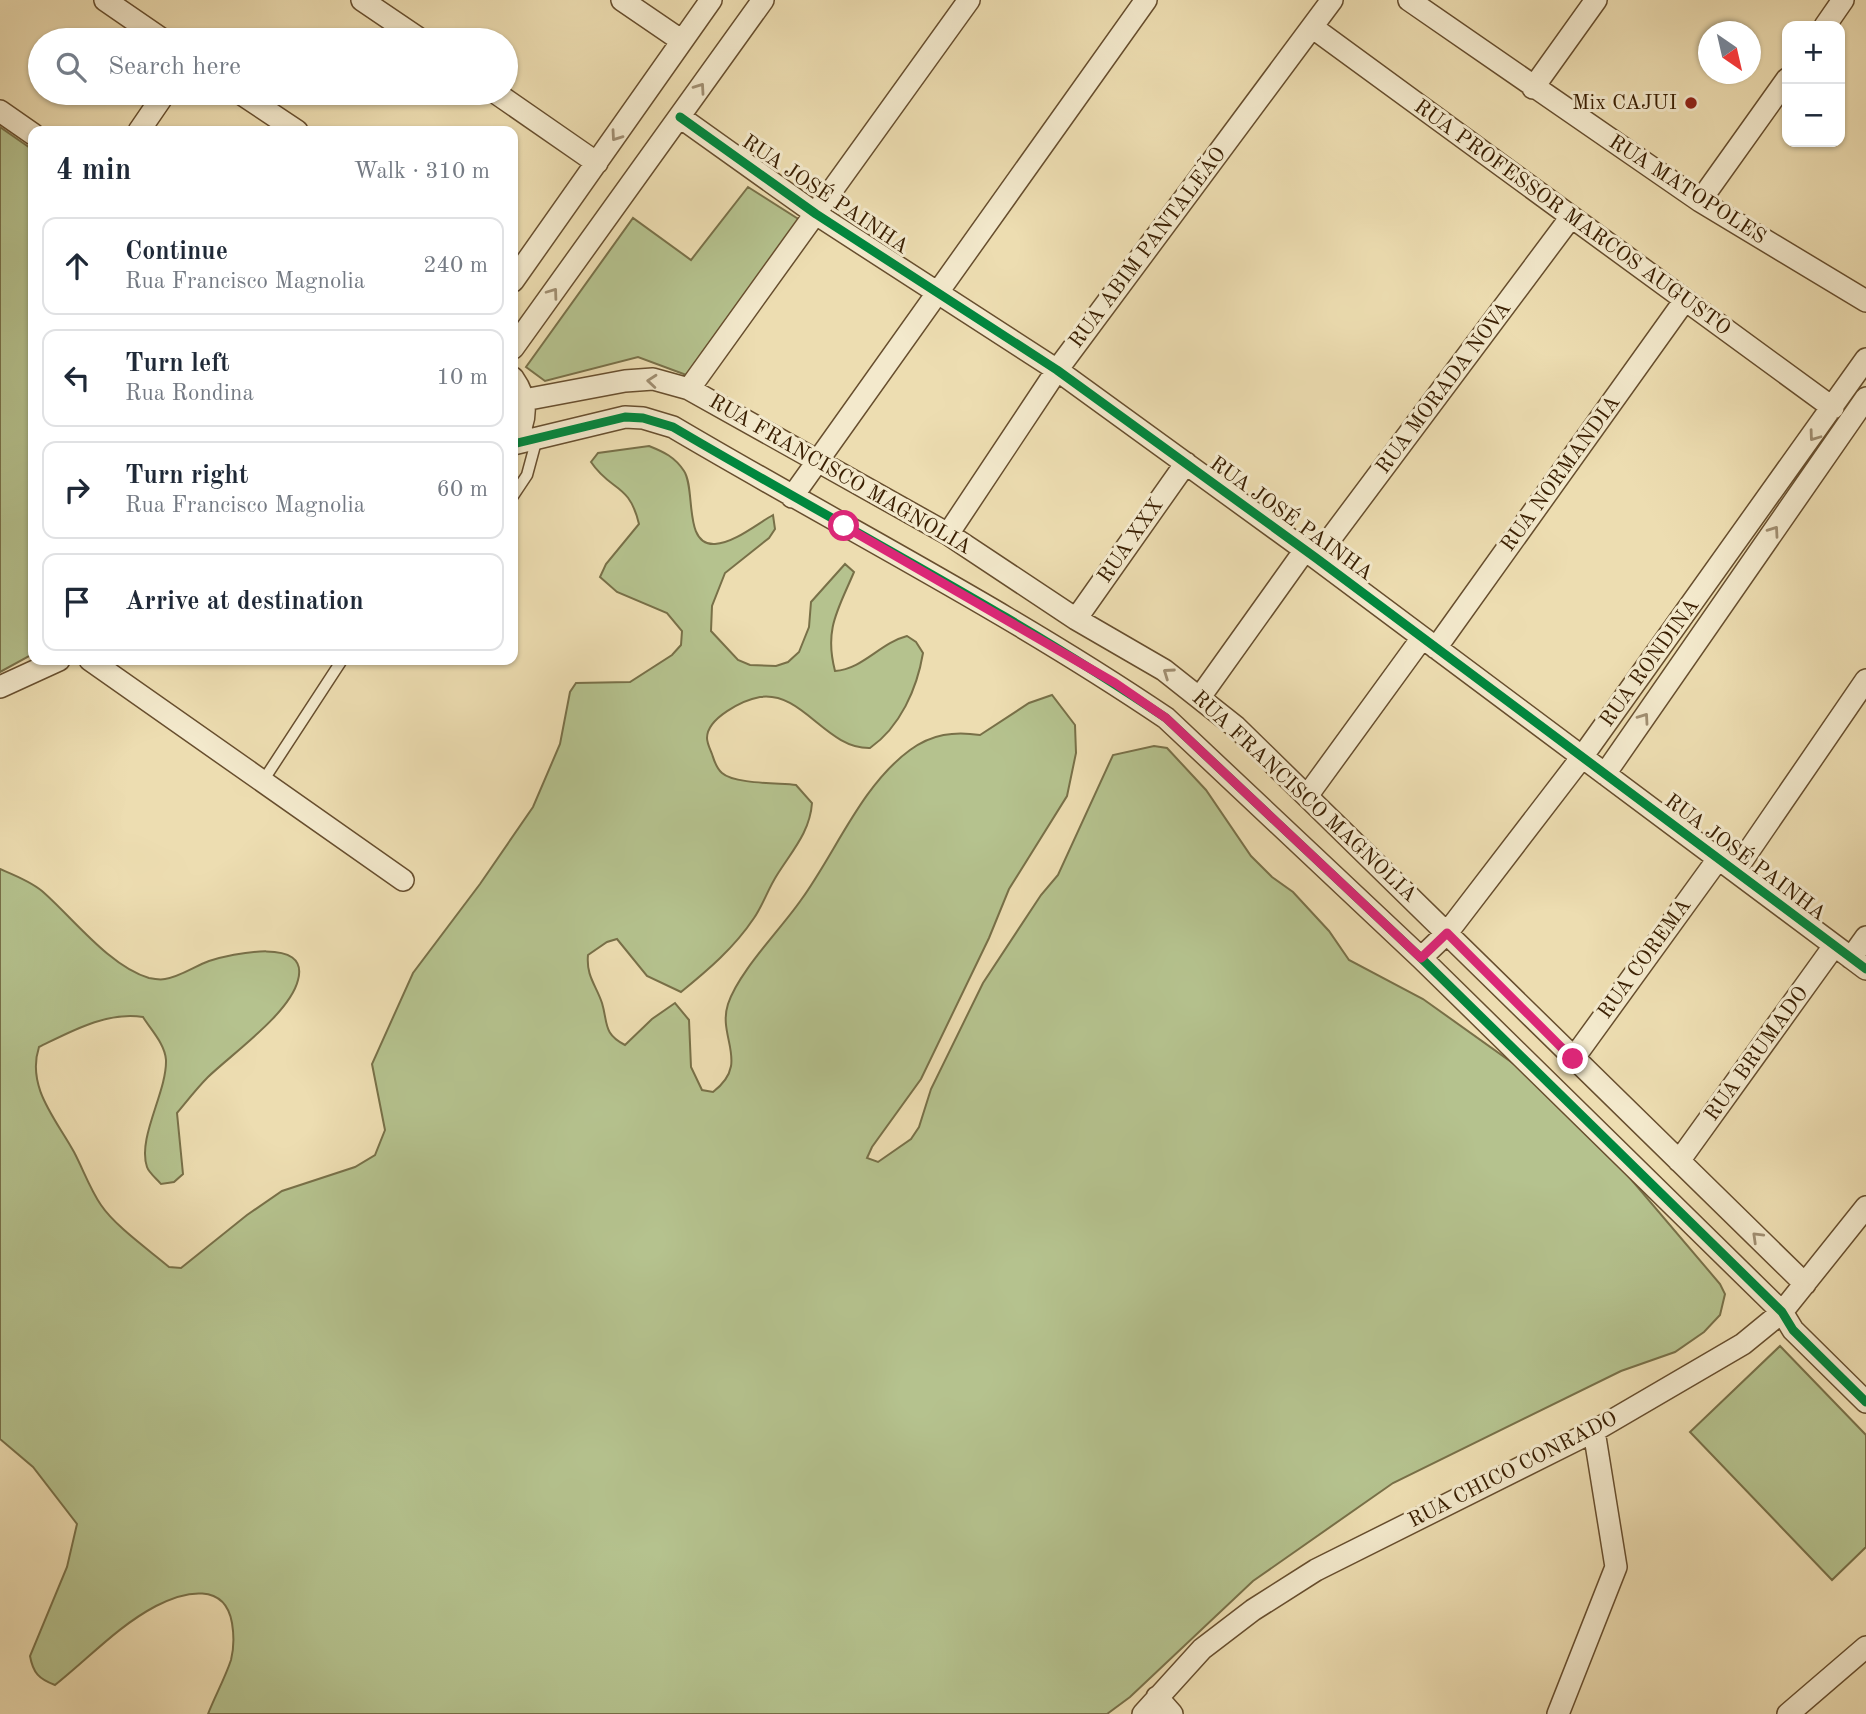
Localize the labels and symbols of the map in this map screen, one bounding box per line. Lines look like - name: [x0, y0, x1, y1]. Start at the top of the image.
- north arrow: [1698, 21, 1761, 84]
- one-way arrow: [692, 83, 704, 96]
- place label: Mix CAJUI: [1572, 93, 1677, 114]
- marker: Mix CAJUI: [1683, 95, 1699, 111]
- street label: RUA PROFESSOR MARCOS AUGUSTO: [1410, 96, 1734, 340]
- one-way arrow: [612, 128, 624, 141]
- street label: RUA JOSÉ PAINHA: [738, 128, 914, 258]
- street label: RUA MATOPOLES: [1605, 131, 1769, 249]
- street label: RUA ABIM PANTALEÃO: [1063, 141, 1230, 352]
- one-way arrow: [545, 288, 557, 301]
- street label: RUA MORADA NOVA: [1373, 298, 1515, 478]
- one-way arrow: [646, 374, 657, 389]
- street label: RUA FRANCISCO MAGNOLIA: [705, 391, 975, 559]
- street label: RUA NORMANDIA: [1498, 392, 1624, 556]
- one-way arrow: [1809, 428, 1822, 441]
- street label: RUA JOSÉ PAINHA: [1206, 450, 1379, 585]
- street label: RUA XXX: [1094, 495, 1168, 587]
- route start: [828, 510, 859, 541]
- one-way arrow: [1766, 526, 1778, 539]
- street label: RUA RONDINA: [1597, 595, 1703, 731]
- one-way arrow: [1163, 669, 1176, 681]
- street label: RUA FRANCISCO MAGNOLIA: [1187, 687, 1421, 907]
- one-way arrow: [1636, 713, 1648, 726]
- street label: RUA JOSÉ PAINHA: [1660, 787, 1832, 925]
- street label: RUA COREMA: [1595, 895, 1695, 1023]
- street label: RUA BRUMADO: [1701, 983, 1813, 1125]
- route end: [1557, 1043, 1588, 1074]
- one-way arrow: [1752, 1232, 1765, 1245]
- street label: RUA CHICO CONRADO: [1405, 1408, 1621, 1532]

